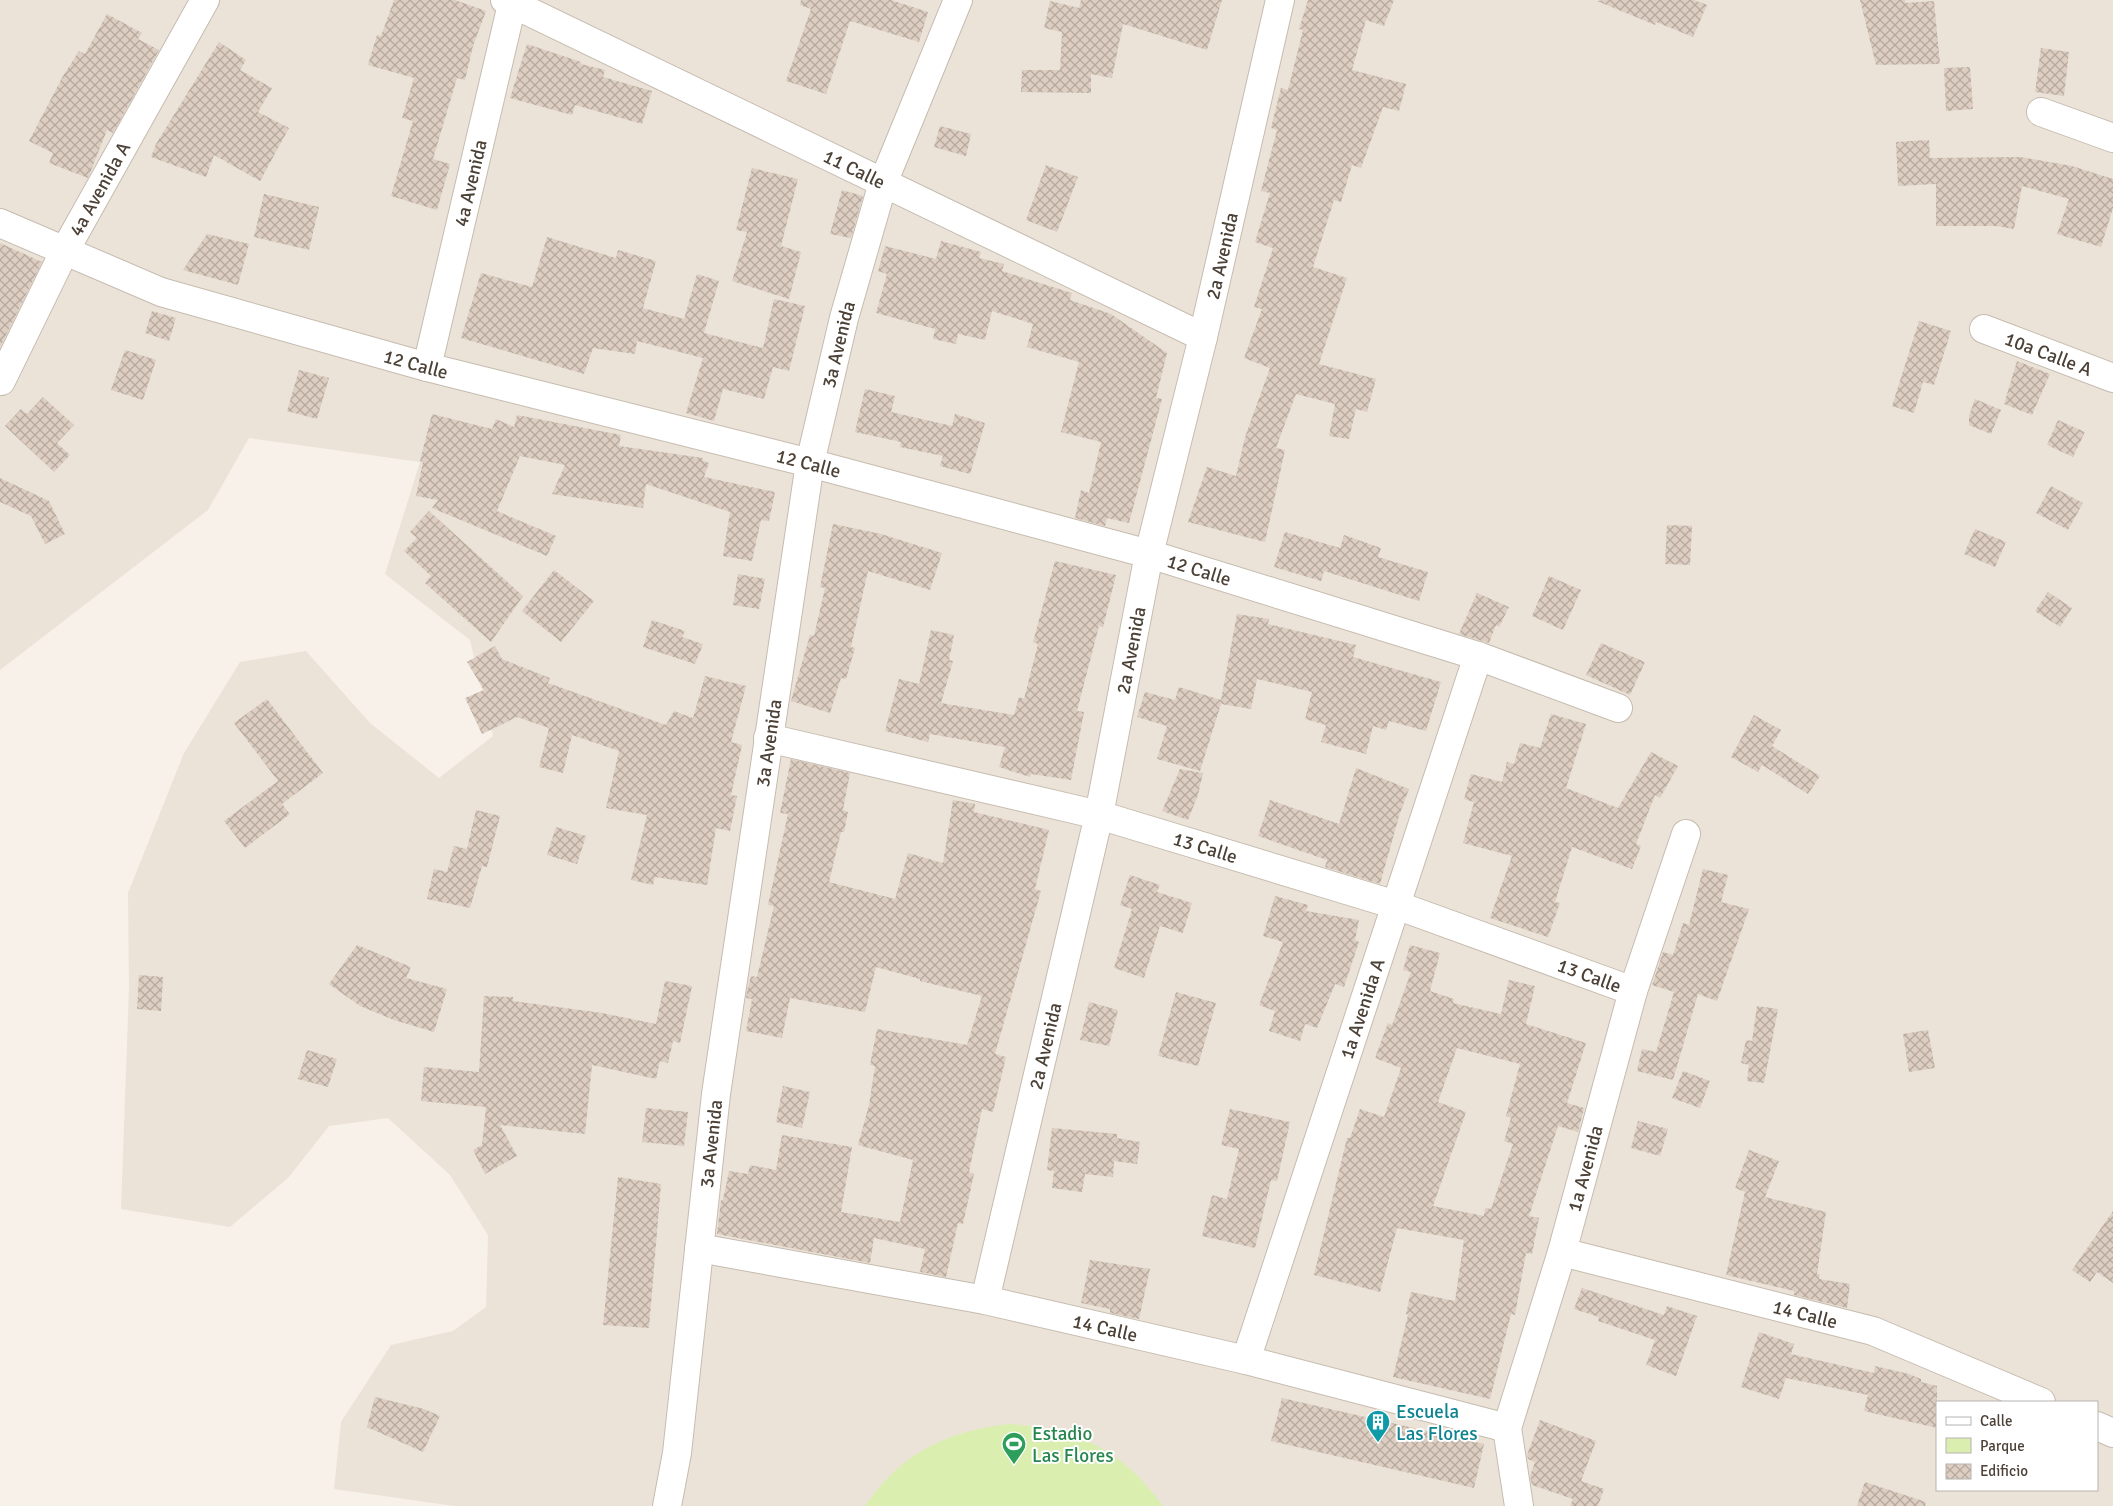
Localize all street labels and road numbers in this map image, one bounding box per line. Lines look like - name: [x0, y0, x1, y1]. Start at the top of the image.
- street label: 4a Avenida: [449, 137, 493, 229]
- street label: 4a Avenida A: [64, 138, 136, 241]
- street label: 11 Calle: [819, 144, 889, 195]
- street label: 2a Avenida: [1201, 210, 1244, 302]
- street label: 3a Avenida: [817, 298, 861, 390]
- street label: 10a Calle A: [2001, 327, 2095, 382]
- street label: 12 Calle: [381, 344, 450, 385]
- street label: 12 Calle: [773, 444, 843, 484]
- street label: 12 Calle: [1164, 549, 1234, 592]
- street label: 2a Avenida: [1111, 605, 1152, 696]
- street label: 3a Avenida: [751, 697, 788, 789]
- street label: 13 Calle: [1170, 827, 1240, 869]
- street label: 13 Calle: [1554, 954, 1624, 999]
- street label: 1a Avenida A: [1335, 955, 1391, 1062]
- street label: 2a Avenida: [1024, 1000, 1068, 1092]
- street label: 3a Avenida: [695, 1099, 728, 1189]
- street label: 1a Avenida: [1563, 1123, 1609, 1214]
- street label: 14 Calle: [1770, 1295, 1840, 1335]
- street label: 14 Calle: [1070, 1310, 1140, 1348]

